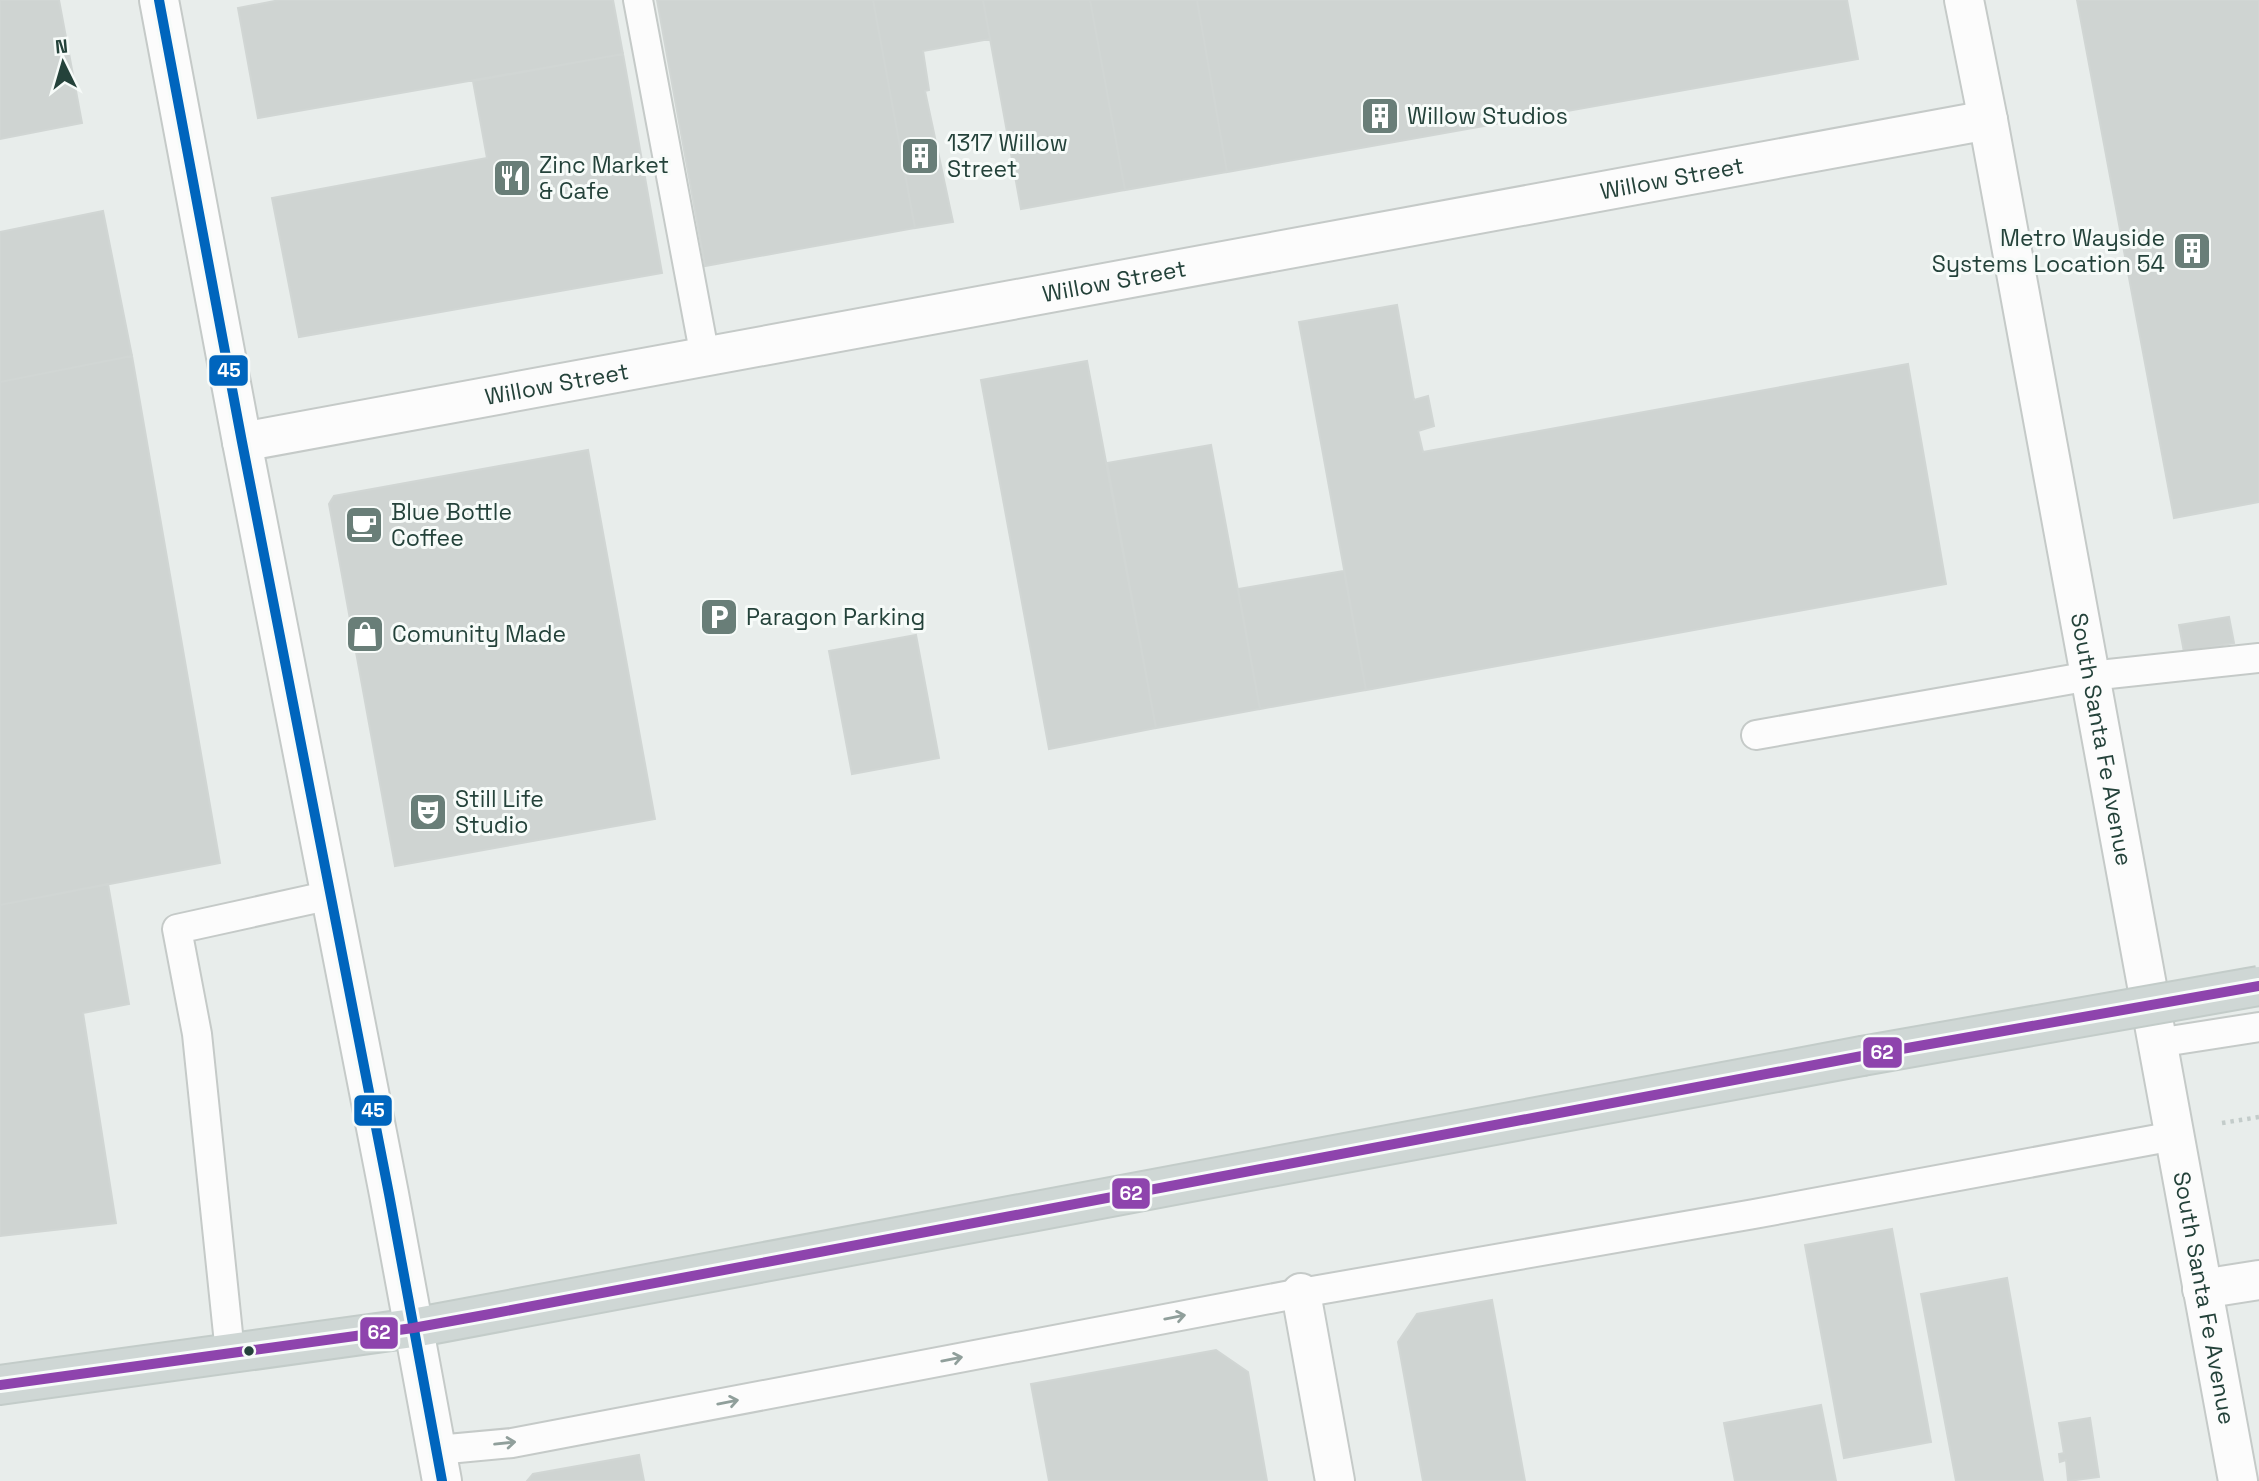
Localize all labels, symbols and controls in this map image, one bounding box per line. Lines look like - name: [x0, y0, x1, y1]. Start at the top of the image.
- north arrow: [28, 28, 98, 98]
- text: N: [54, 34, 69, 60]
- building icon: Willow Studios: [1359, 95, 1401, 137]
- place label: Willow Studios: [1407, 101, 1568, 131]
- place label: 1317 Willow Street: [947, 128, 1068, 184]
- building icon: 1317 Willow Street: [899, 135, 941, 177]
- place label: Zinc Market & Cafe: [539, 150, 669, 206]
- street label: Willow Street: [1598, 150, 1746, 206]
- restaurant icon: Zinc Market & Cafe: [491, 157, 533, 199]
- place label: Metro Wayside Systems Location 54: [1932, 223, 2165, 279]
- building icon: Metro Wayside Systems Location 54: [2171, 230, 2213, 272]
- street label: Willow Street: [1040, 253, 1189, 309]
- line badge: 45: [208, 354, 249, 387]
- street label: Willow Street: [482, 356, 631, 412]
- text: 45: [217, 358, 241, 383]
- place label: Blue Bottle Coffee: [391, 497, 512, 553]
- cafe icon: Blue Bottle Coffee: [343, 504, 385, 546]
- parking icon: Paragon Parking: [698, 596, 740, 638]
- place label: Paragon Parking: [746, 602, 925, 632]
- street label: South Santa Fe Avenue: [2064, 610, 2140, 868]
- shop icon: Comunity Made: [344, 613, 386, 655]
- place label: Comunity Made: [392, 619, 566, 649]
- place label: Still Life Studio: [455, 784, 544, 840]
- theatre icon: Still Life Studio: [407, 791, 449, 833]
- line badge: 62: [1862, 1036, 1903, 1069]
- text: 62: [1871, 1040, 1893, 1065]
- line badge: 45: [353, 1094, 393, 1127]
- text: 45: [361, 1098, 385, 1123]
- street label: South Santa Fe Avenue: [2166, 1169, 2242, 1427]
- line badge: 62: [1111, 1177, 1151, 1210]
- text: 62: [1120, 1181, 1142, 1206]
- one-way arrow: [1163, 1310, 1186, 1323]
- line badge: 62: [359, 1316, 399, 1350]
- text: 62: [368, 1320, 390, 1345]
- unlabelled marker: [242, 1344, 256, 1358]
- one-way arrow: [940, 1352, 963, 1366]
- one-way arrow: [716, 1395, 739, 1408]
- one-way arrow: [493, 1437, 516, 1450]

